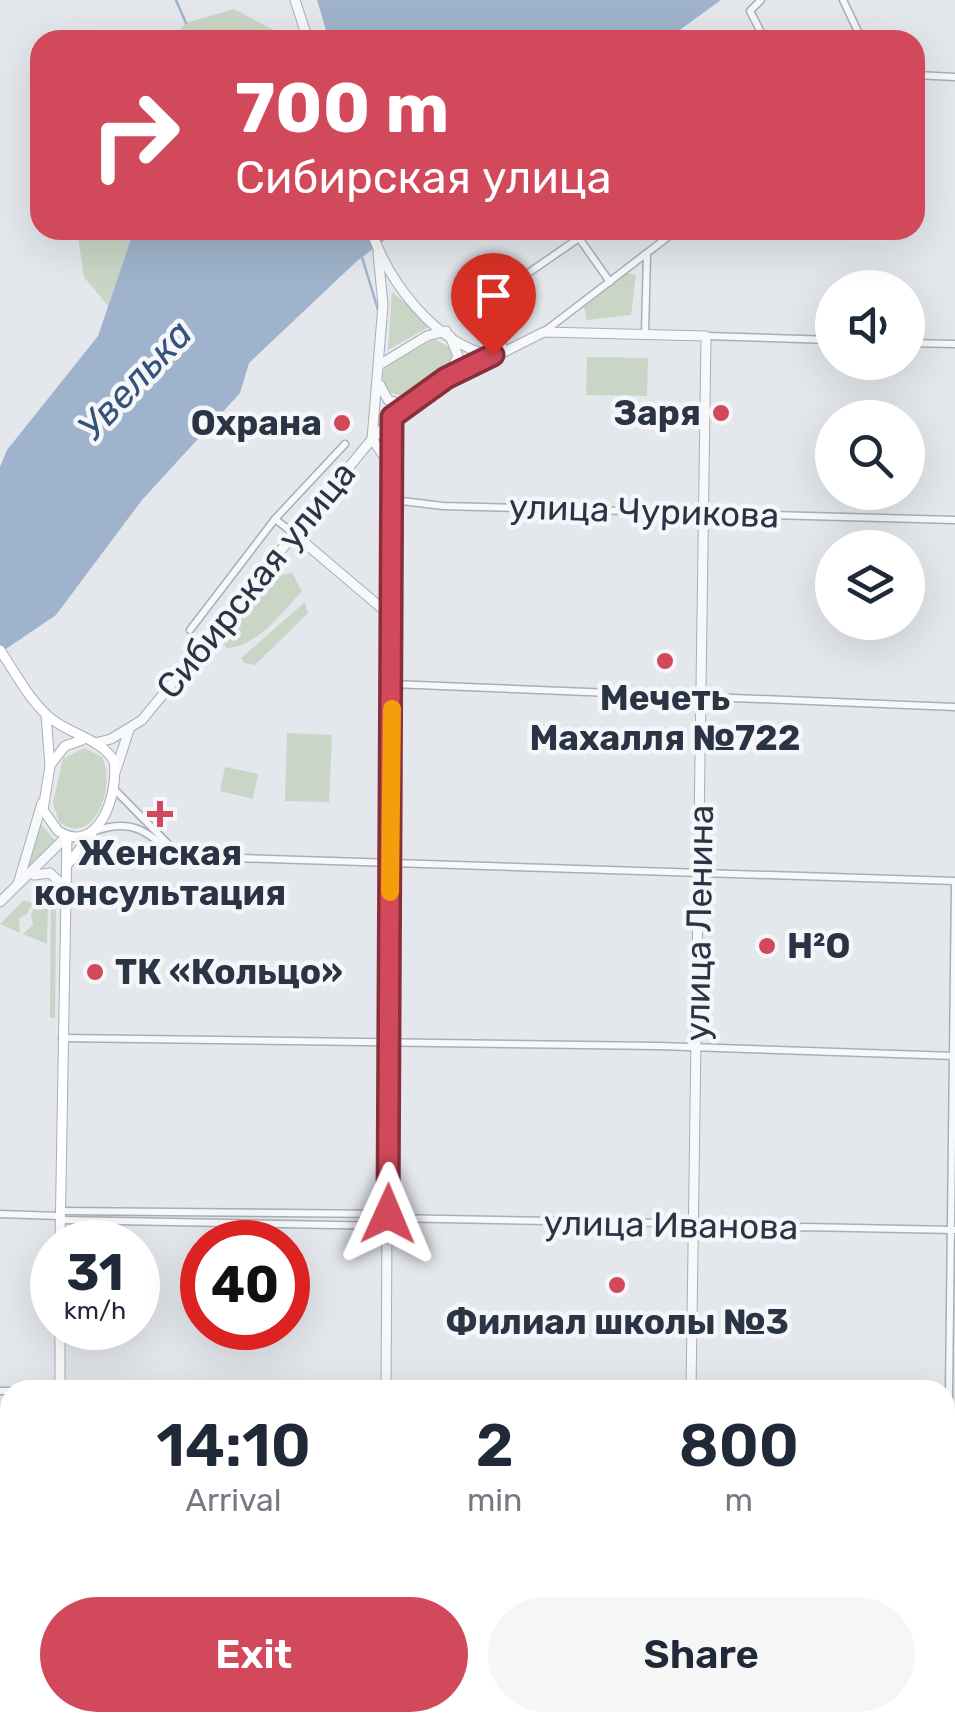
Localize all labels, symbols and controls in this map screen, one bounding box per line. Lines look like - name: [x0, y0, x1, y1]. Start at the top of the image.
- text: 700 m: [235, 67, 449, 150]
- icon: right: [70, 70, 200, 200]
- text: Сибирская улица: [235, 151, 612, 204]
- pin: [451, 253, 536, 356]
- icon: arrive: [466, 268, 521, 323]
- map controls: [815, 270, 925, 640]
- button: sound: [815, 270, 925, 380]
- water label: Увелька: [68, 311, 202, 449]
- place label: Заря: [614, 392, 701, 434]
- button: search: [815, 400, 925, 510]
- place label: Охрана: [191, 402, 322, 444]
- marker: Заря: [710, 402, 732, 424]
- marker: Охрана: [331, 412, 353, 434]
- street label: Сибирская улица: [148, 453, 364, 707]
- street label: улица Чурикова: [508, 485, 780, 537]
- button: layers: [815, 530, 925, 640]
- marker: Мечеть Махалля №722: [654, 650, 676, 672]
- place label: Мечеть Махалля №722: [529, 677, 801, 759]
- marker: Женская консультация: [147, 801, 173, 827]
- street label: улица Ленина: [676, 804, 722, 1042]
- place label: Женская консультация: [34, 832, 286, 914]
- place label: H²O: [787, 925, 850, 967]
- marker: H²O: [756, 935, 778, 957]
- place label: ТК «Кольцо»: [115, 951, 343, 993]
- marker: ТК «Кольцо»: [84, 961, 106, 983]
- position arrow: [336, 1162, 440, 1266]
- street label: улица Иванова: [543, 1202, 799, 1248]
- speed limit sign: 40: [180, 1220, 310, 1350]
- text: 31: [66, 1243, 124, 1303]
- marker: Филиал школы №3: [606, 1274, 628, 1296]
- text: km/h: [64, 1296, 126, 1325]
- place label: Филиал школы №3: [445, 1301, 789, 1343]
- text: 14:10: [156, 1410, 311, 1481]
- text: 2: [476, 1410, 514, 1481]
- text: 800: [679, 1410, 799, 1481]
- text: Arrival: [185, 1481, 281, 1519]
- text: min: [467, 1481, 523, 1519]
- text: m: [725, 1481, 753, 1519]
- button: Exit: [40, 1597, 468, 1712]
- button: Share: [488, 1597, 915, 1712]

